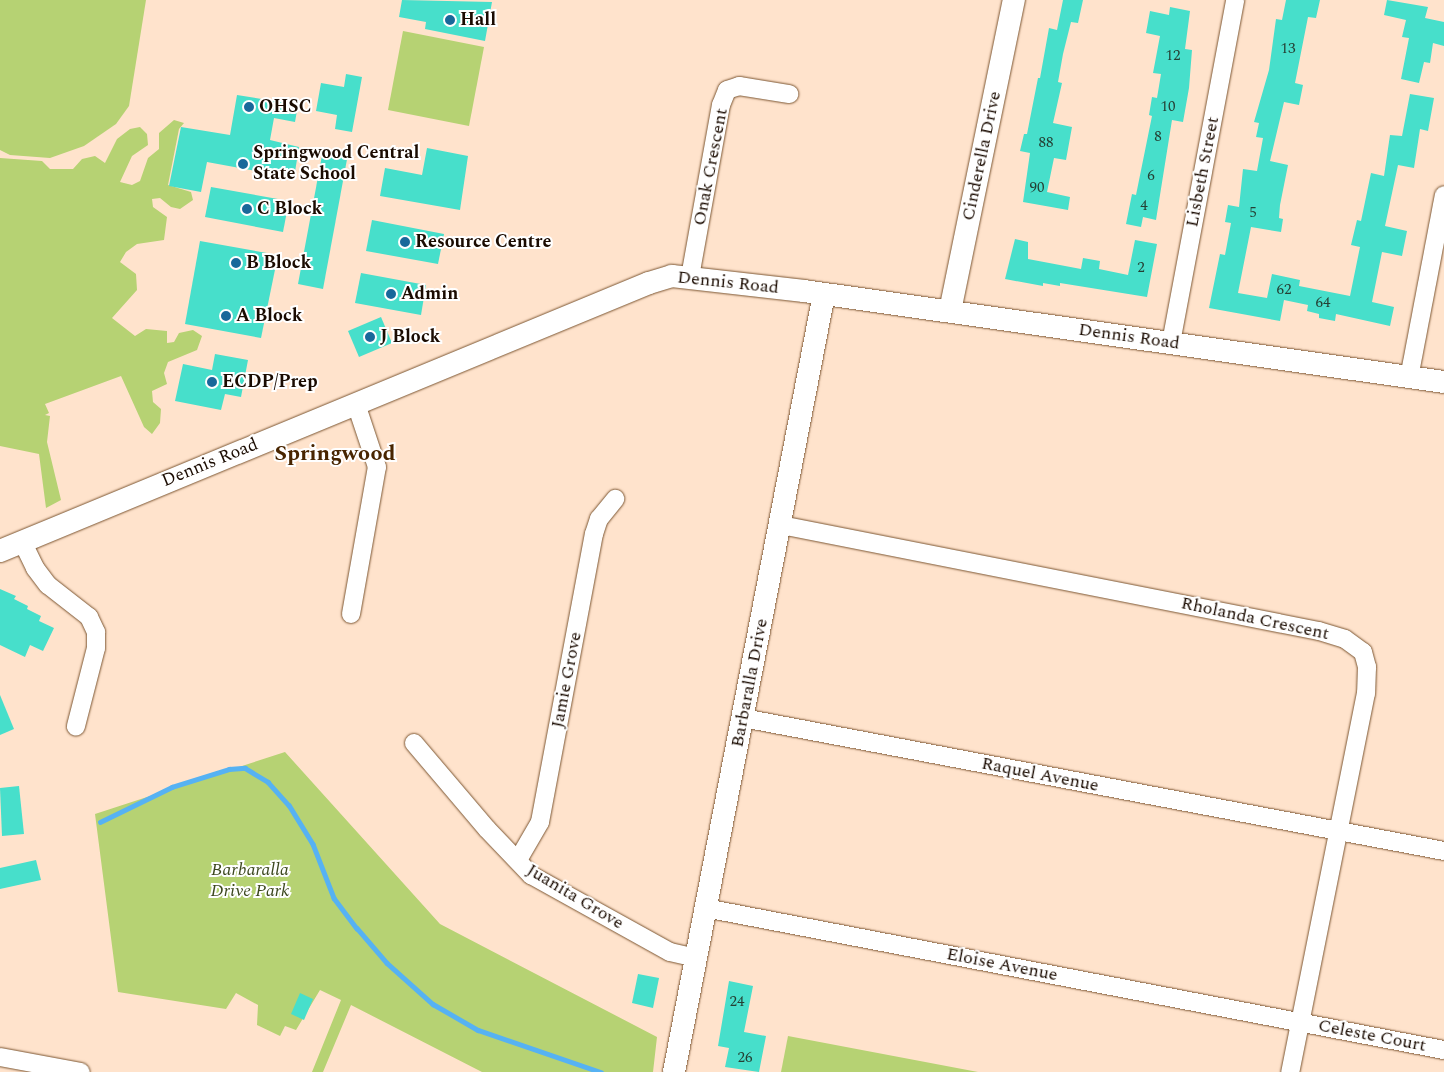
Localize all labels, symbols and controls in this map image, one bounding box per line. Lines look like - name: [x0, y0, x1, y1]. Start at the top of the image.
- place label: Hall: [460, 9, 496, 31]
- marker: Hall: [444, 14, 456, 26]
- house number: 13: [1281, 40, 1295, 58]
- house number: 12: [1166, 47, 1180, 65]
- street label: Cinderella Drive: [958, 89, 1006, 223]
- place label: OHSC: [259, 96, 312, 118]
- house number: 10: [1161, 98, 1175, 116]
- marker: OHSC: [243, 101, 255, 113]
- street label: Onak Crescent: [689, 107, 733, 227]
- street label: Lisbeth Street: [1182, 115, 1224, 229]
- house number: 8: [1154, 128, 1162, 146]
- house number: 88: [1039, 134, 1053, 152]
- place label: Springwood Central State School: [253, 143, 419, 186]
- marker: Springwood Central State School: [237, 158, 249, 170]
- house number: 6: [1147, 167, 1155, 185]
- house number: 90: [1030, 179, 1044, 197]
- house number: 4: [1140, 197, 1148, 215]
- place label: C Block: [257, 198, 322, 220]
- marker: C Block: [241, 203, 253, 215]
- house number: 5: [1249, 204, 1257, 222]
- place label: Resource Centre: [415, 231, 551, 253]
- marker: Resource Centre: [399, 236, 411, 248]
- place label: B Block: [246, 252, 311, 274]
- marker: B Block: [230, 257, 242, 269]
- house number: 2: [1137, 259, 1145, 277]
- street label: Dennis Road: [676, 267, 780, 299]
- house number: 62: [1277, 281, 1291, 299]
- place label: Admin: [401, 283, 458, 305]
- marker: Admin: [385, 288, 397, 300]
- house number: 64: [1316, 294, 1330, 312]
- place label: A Block: [236, 305, 302, 327]
- marker: A Block: [220, 310, 232, 322]
- street label: Dennis Road: [1077, 319, 1181, 355]
- place label: J Block: [380, 326, 440, 348]
- marker: J Block: [364, 331, 376, 343]
- place label: ECDP/Prep: [222, 371, 318, 393]
- marker: ECDP/Prep: [206, 376, 218, 388]
- street label: Dennis Road: [159, 434, 261, 492]
- district label: Springwood: [274, 441, 396, 467]
- street label: Rholanda Crescent: [1179, 593, 1331, 645]
- street label: Barbaralla Drive: [727, 617, 773, 749]
- street label: Jamie Grove: [547, 630, 587, 730]
- street label: Raquel Avenue: [980, 753, 1100, 797]
- park label: Barbaralla Drive Park: [211, 860, 289, 902]
- street label: Juanita Grove: [523, 860, 627, 934]
- street label: Eloise Avenue: [945, 944, 1059, 986]
- house number: 24: [730, 993, 744, 1011]
- street label: Celeste Court: [1316, 1015, 1428, 1057]
- house number: 26: [738, 1049, 752, 1067]

